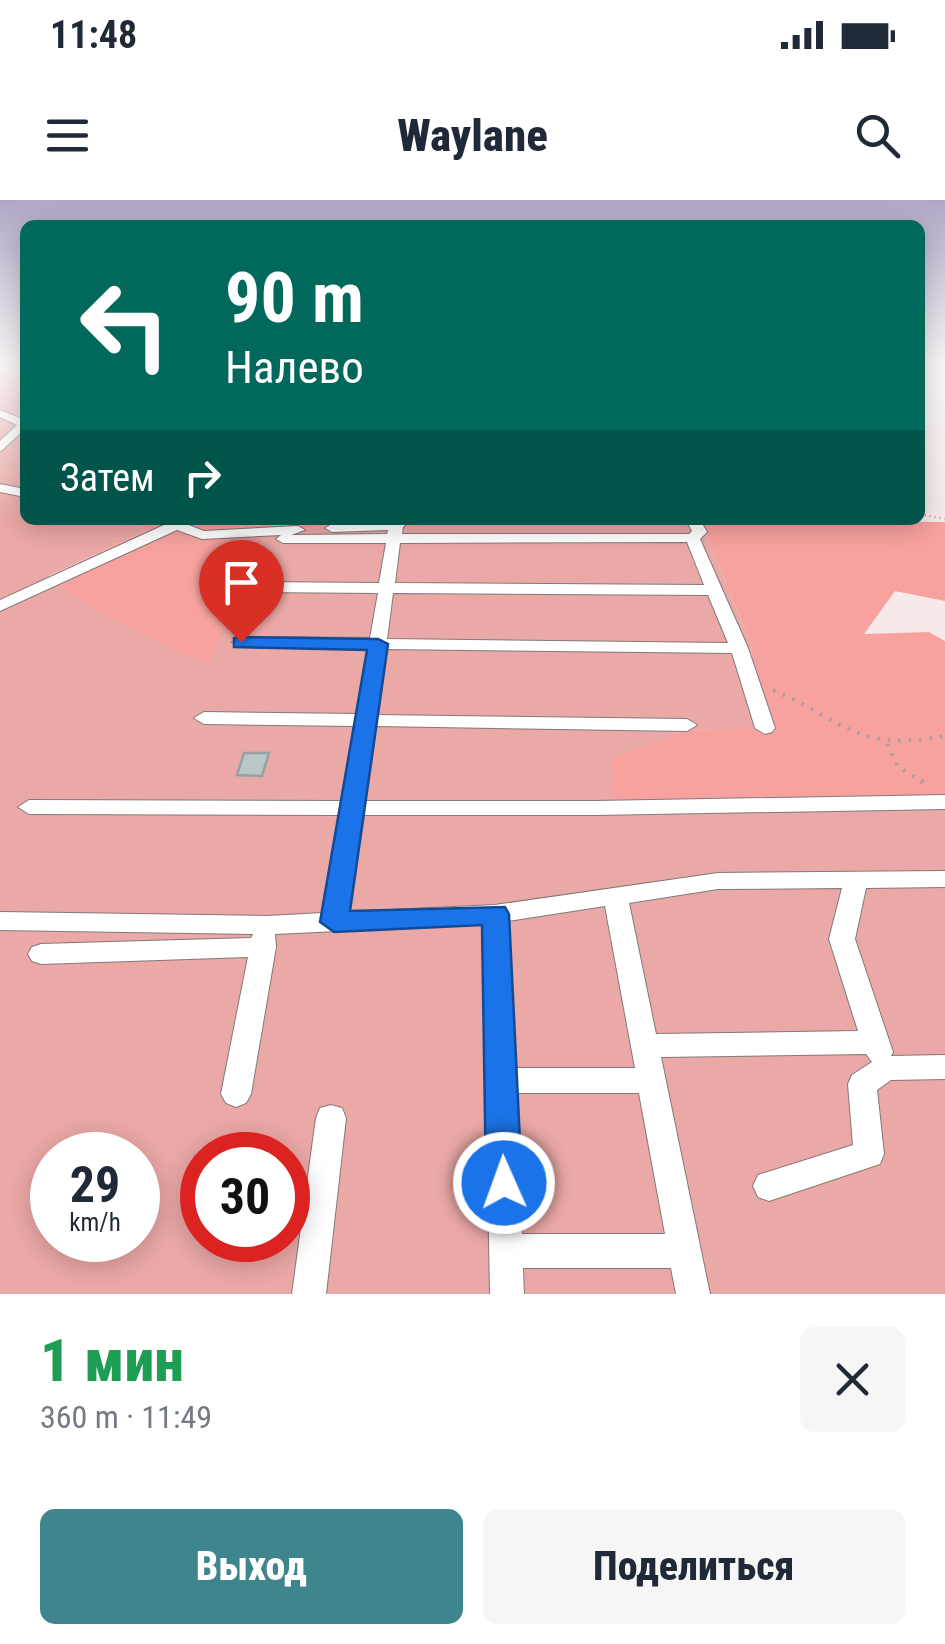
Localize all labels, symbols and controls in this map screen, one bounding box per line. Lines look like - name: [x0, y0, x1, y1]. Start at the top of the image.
- text: 11:48: [50, 13, 137, 57]
- icon: menu: [40, 108, 95, 163]
- icon: search: [850, 108, 905, 163]
- text: Waylane: [397, 109, 548, 162]
- text: 90 m: [225, 257, 364, 339]
- icon: left: [60, 260, 190, 390]
- text: Налево: [225, 341, 364, 394]
- icon: right: [175, 450, 230, 505]
- text: Затем: [60, 456, 155, 500]
- pin: [199, 540, 284, 643]
- icon: arrive: [214, 555, 269, 610]
- position arrow: [452, 1131, 556, 1235]
- speed limit sign: 30: [180, 1132, 310, 1262]
- text: 29: [70, 1156, 120, 1214]
- text: km/h: [69, 1208, 121, 1237]
- text: 1 мин: [40, 1325, 184, 1396]
- button: close: [800, 1327, 905, 1432]
- text: 360 m · 11:49: [40, 1398, 212, 1436]
- button: Выход: [40, 1509, 463, 1624]
- button: Поделиться: [483, 1509, 905, 1624]

